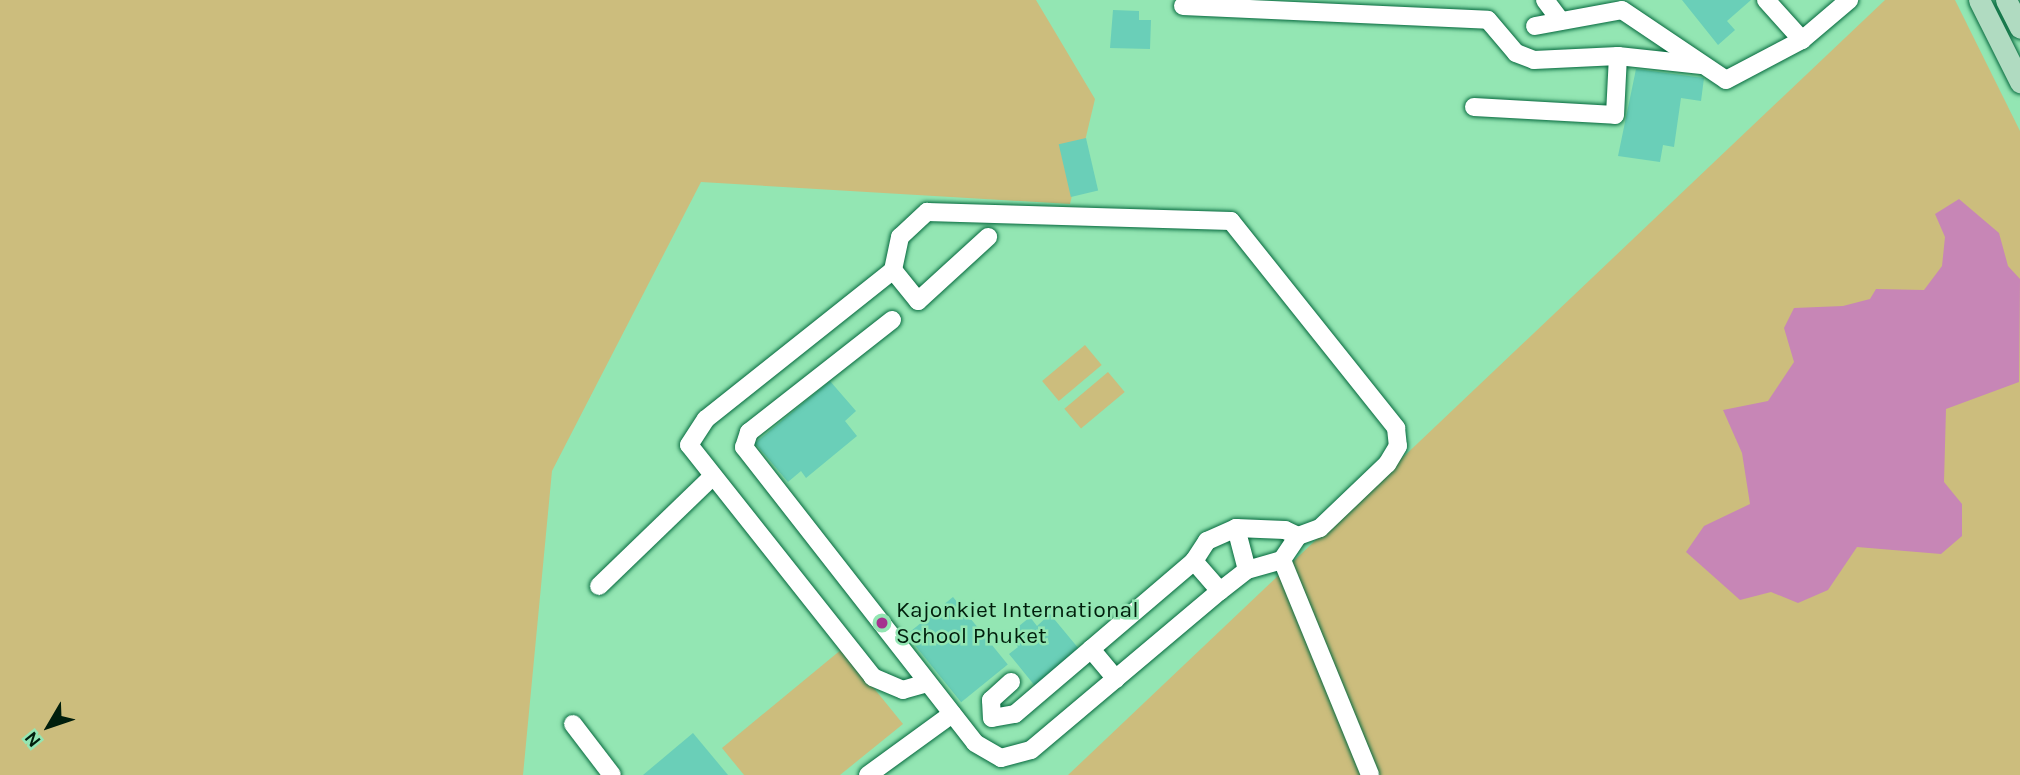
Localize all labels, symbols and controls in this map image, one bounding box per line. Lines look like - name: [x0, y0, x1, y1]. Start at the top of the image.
- place label: Kajonkiet International School Phuket: [896, 596, 1139, 650]
- marker: Kajonkiet International School Phuket: [874, 615, 890, 631]
- north arrow: [14, 691, 84, 761]
- text: N: [20, 727, 46, 751]

